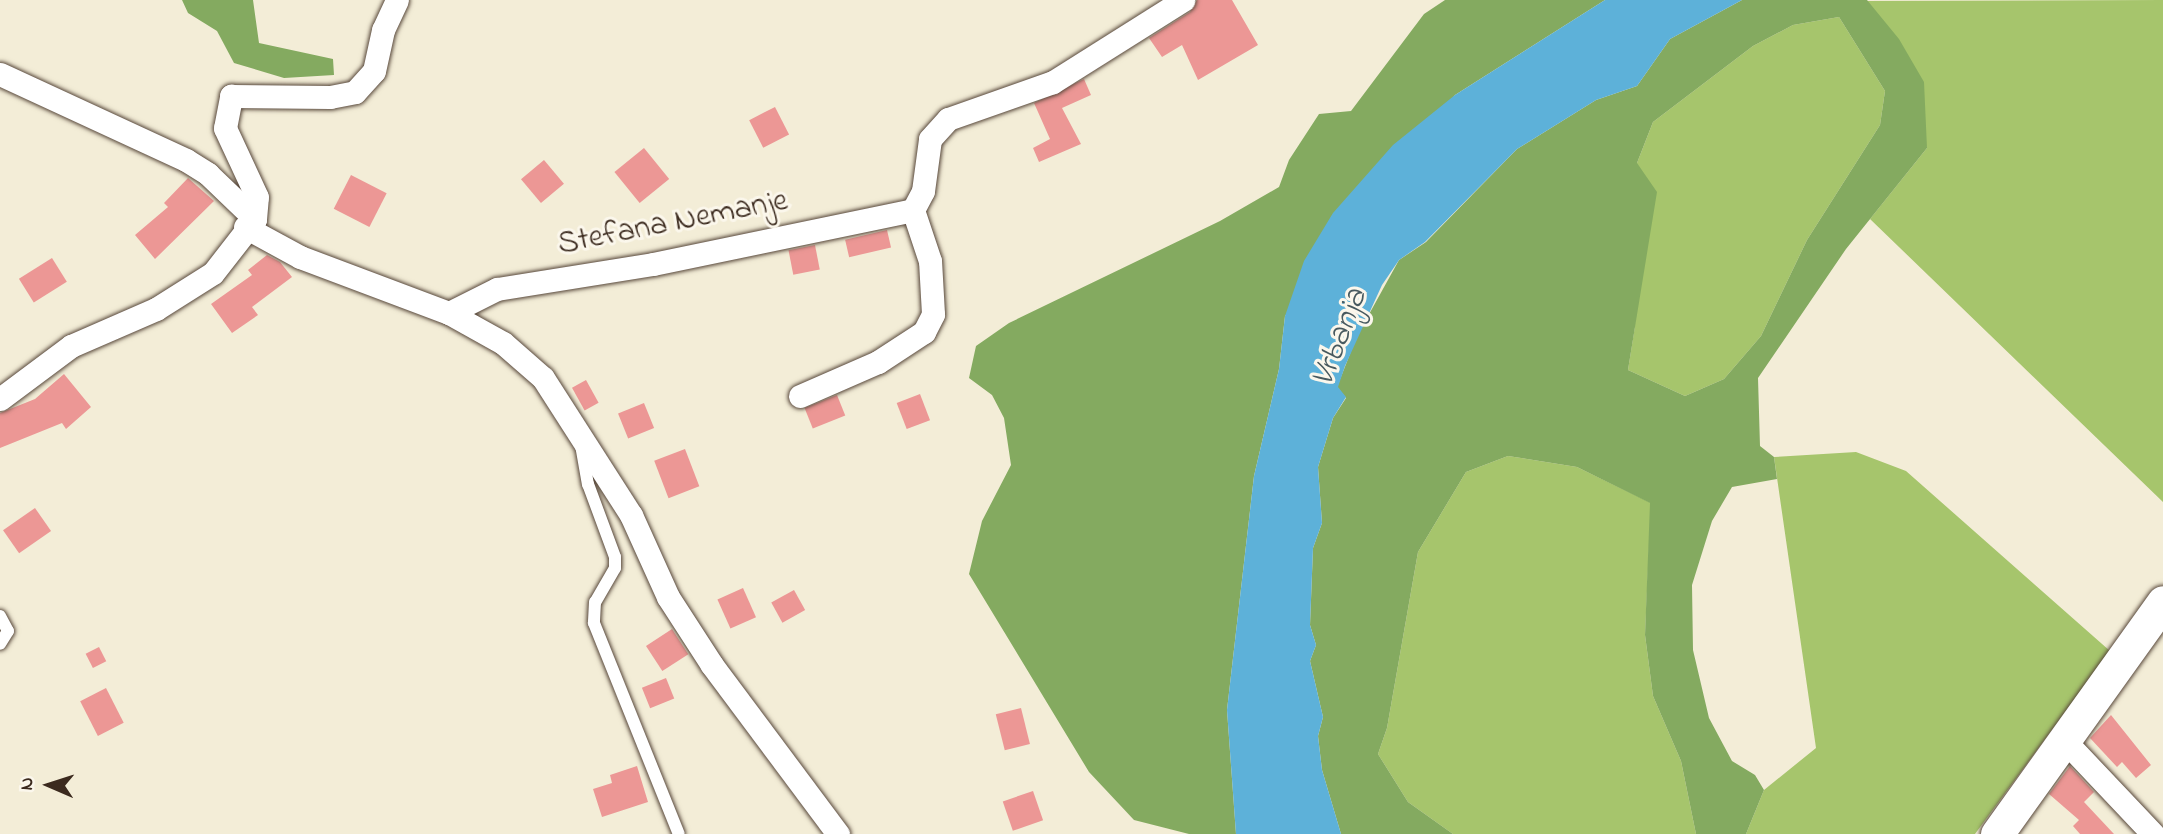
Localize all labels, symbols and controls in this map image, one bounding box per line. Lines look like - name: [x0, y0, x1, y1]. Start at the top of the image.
- street label: Stefana Nemanje: [555, 183, 791, 265]
- water label: Vrbanja: [1304, 283, 1378, 393]
- north arrow: [14, 750, 84, 820]
- text: N: [14, 777, 41, 791]

